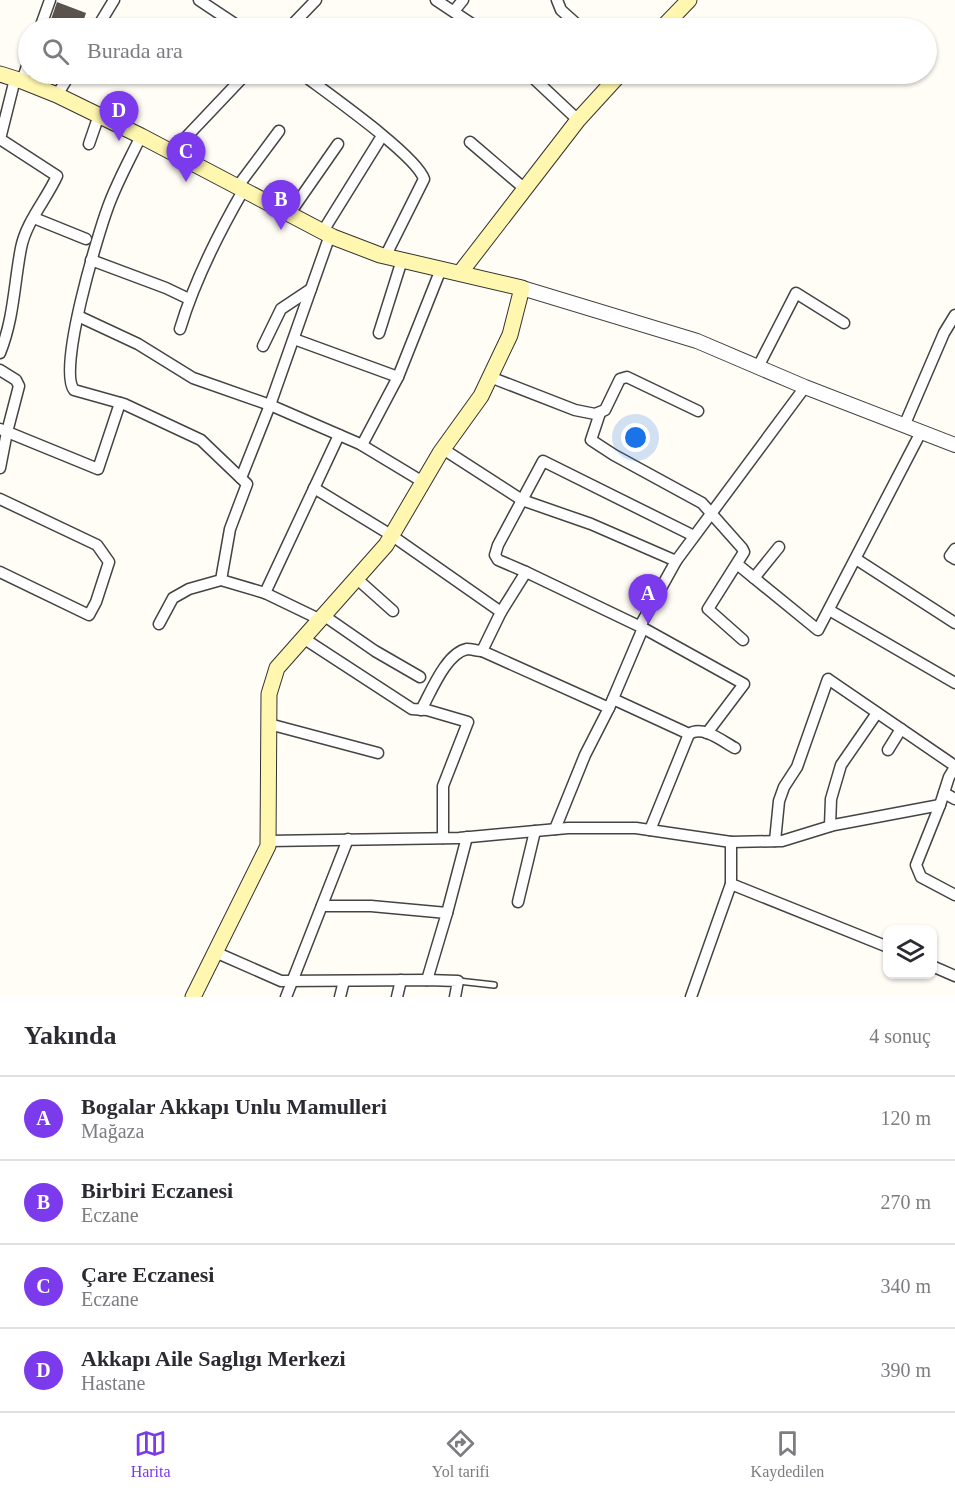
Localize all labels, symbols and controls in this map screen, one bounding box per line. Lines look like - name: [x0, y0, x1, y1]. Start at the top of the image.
- search box: [18, 18, 937, 84]
- icon: search: [39, 35, 72, 68]
- text: Burada ara: [87, 38, 183, 63]
- pin: D: [100, 92, 138, 141]
- pin: C: [166, 132, 206, 182]
- pin: B: [262, 180, 300, 230]
- your location: [621, 423, 650, 452]
- pin: A: [628, 574, 668, 624]
- map controls: [883, 925, 937, 979]
- button: layers: [883, 925, 937, 979]
- text: Yakında: [24, 1021, 117, 1050]
- text: 4 sonuç: [869, 1025, 931, 1047]
- text: Bogalar Akkapı Unlu Mamulleri: [81, 1094, 387, 1119]
- text: A: [36, 1107, 51, 1129]
- text: 120 m: [880, 1107, 931, 1129]
- text: Mağaza: [81, 1120, 144, 1142]
- text: Birbiri Eczanesi: [81, 1178, 233, 1203]
- text: B: [37, 1191, 50, 1213]
- text: 270 m: [880, 1191, 931, 1213]
- text: Eczane: [81, 1204, 139, 1226]
- text: Çare Eczanesi: [81, 1262, 214, 1287]
- text: C: [36, 1275, 51, 1297]
- text: 340 m: [880, 1275, 931, 1297]
- text: Eczane: [81, 1288, 139, 1310]
- text: Akkapı Aile Saglıgı Merkezi: [81, 1346, 346, 1371]
- text: D: [36, 1359, 51, 1381]
- text: 390 m: [880, 1359, 931, 1381]
- text: Hastane: [81, 1372, 145, 1394]
- tab: Harita: [131, 1427, 171, 1481]
- tab: Yol tarifi: [432, 1427, 489, 1481]
- tab: Kaydedilen: [751, 1427, 824, 1481]

